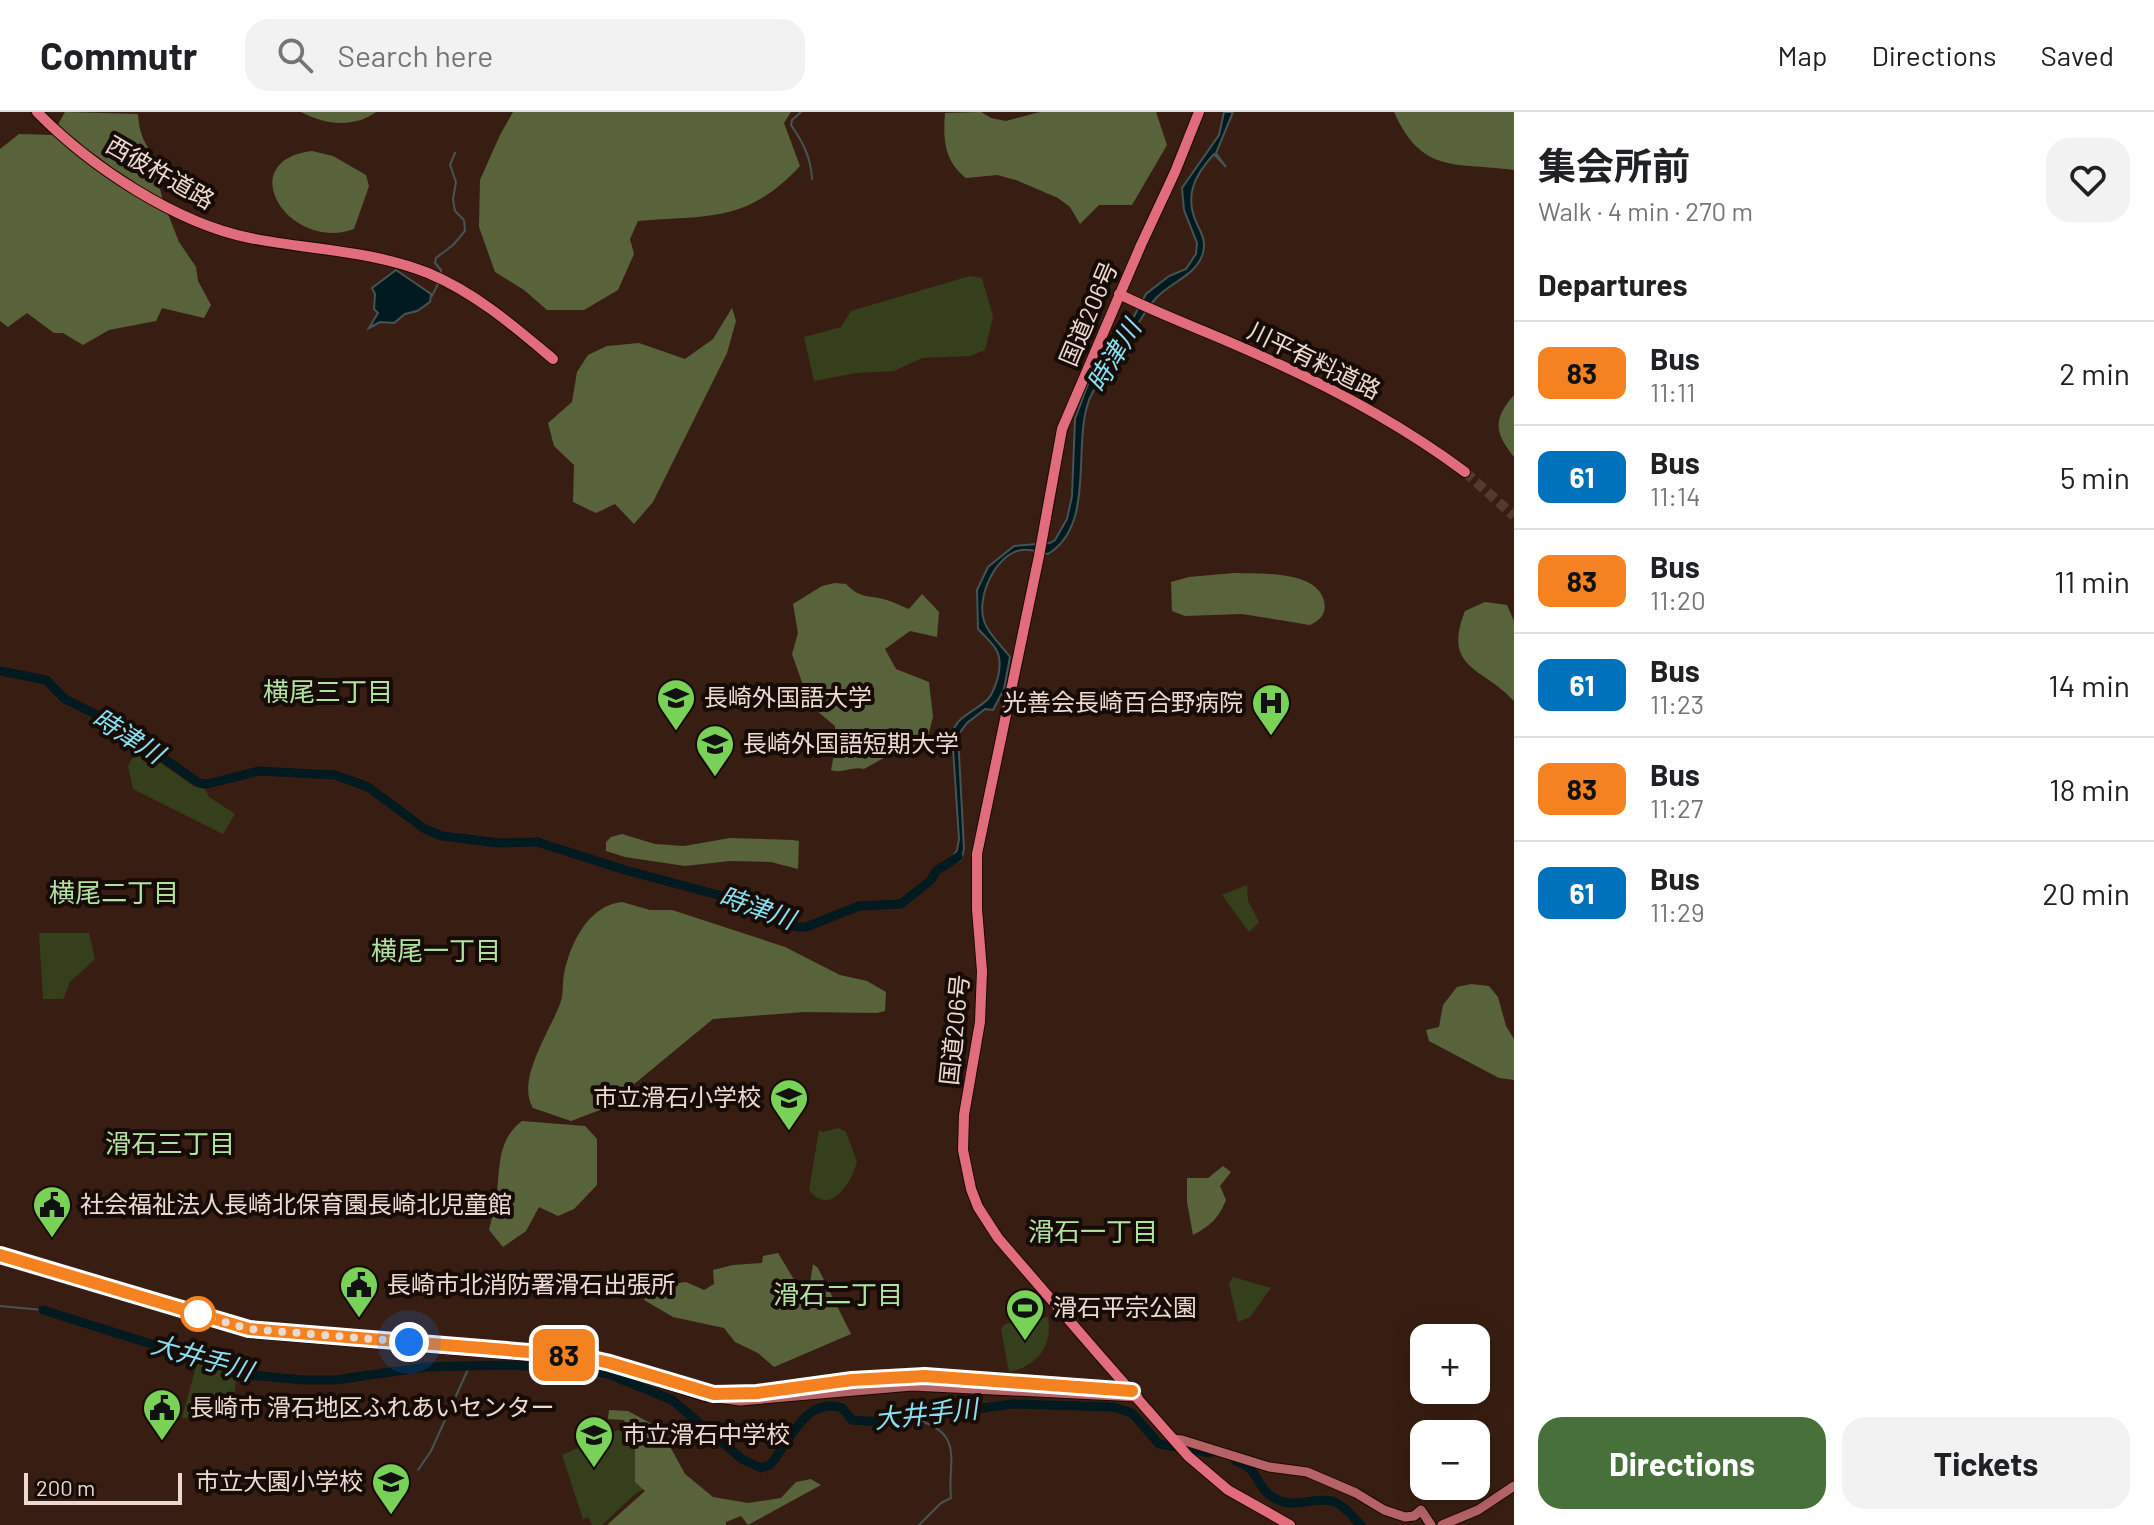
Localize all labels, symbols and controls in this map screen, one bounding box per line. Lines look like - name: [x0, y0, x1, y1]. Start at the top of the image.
- search box: [245, 19, 805, 91]
- text: Commutr: [40, 32, 197, 78]
- icon: search: [273, 33, 317, 77]
- text: Search here: [337, 37, 493, 73]
- text: Map: [1778, 38, 1827, 72]
- text: Directions: [1871, 38, 1997, 72]
- text: Saved: [2041, 38, 2114, 72]
- street label: 西彼杵道路: [102, 129, 220, 214]
- button: heart: [2046, 138, 2130, 222]
- text: 集会所前: [1538, 142, 1690, 188]
- text: Walk · 4 min · 270 m: [1538, 195, 1753, 226]
- street label: 国道206号: [1053, 257, 1123, 370]
- text: Departures: [1538, 266, 1688, 302]
- water label: 時津川: [1079, 311, 1148, 397]
- street label: 川平有料道路: [1244, 315, 1386, 404]
- text: Bus: [1650, 340, 1700, 376]
- text: 2 min: [2059, 355, 2130, 391]
- text: 83: [1567, 356, 1597, 390]
- text: 11:11: [1650, 376, 1695, 407]
- text: Bus: [1650, 444, 1700, 480]
- text: 5 min: [2060, 459, 2130, 495]
- text: 61: [1570, 460, 1594, 494]
- text: 11:14: [1650, 480, 1701, 511]
- text: Bus: [1650, 548, 1700, 584]
- text: 11 min: [2054, 563, 2130, 599]
- text: 83: [1567, 564, 1597, 598]
- text: 11:20: [1650, 584, 1706, 615]
- text: Bus: [1650, 652, 1700, 688]
- text: 14 min: [2048, 667, 2130, 703]
- text: 61: [1570, 668, 1594, 702]
- district label: 横尾三丁目: [263, 675, 393, 706]
- school or university icon: 長崎外国語大学: [655, 677, 697, 732]
- place label: 長崎外国語大学: [704, 682, 872, 711]
- hospital icon: 光善会長崎百合野病院: [1250, 682, 1292, 737]
- place label: 光善会長崎百合野病院: [1003, 687, 1243, 716]
- text: 11:23: [1650, 688, 1704, 719]
- water label: 時津川: [88, 701, 173, 770]
- school or university icon: 長崎外国語短期大学: [694, 723, 736, 778]
- place label: 長崎外国語短期大学: [743, 728, 959, 757]
- text: Bus: [1650, 756, 1700, 792]
- text: 18 min: [2049, 771, 2130, 807]
- text: 83: [1567, 772, 1597, 806]
- text: 11:27: [1650, 792, 1703, 823]
- text: Bus: [1650, 860, 1700, 896]
- text: 20 min: [2042, 875, 2130, 911]
- district label: 横尾二丁目: [49, 876, 179, 907]
- text: 61: [1570, 876, 1594, 910]
- water label: 時津川: [716, 879, 802, 935]
- text: 11:29: [1650, 896, 1705, 927]
- district label: 横尾一丁目: [371, 934, 501, 965]
- street label: 国道206号: [933, 973, 974, 1086]
- school or university icon: 市立滑石小学校: [768, 1077, 810, 1132]
- place label: 市立滑石小学校: [593, 1082, 761, 1111]
- district label: 滑石三丁目: [105, 1127, 235, 1158]
- public building icon: 社会福祉法人長崎北保育園長崎北児童館: [31, 1184, 73, 1239]
- place label: 社会福祉法人長崎北保育園長崎北児童館: [80, 1189, 512, 1218]
- district label: 滑石一丁目: [1028, 1215, 1158, 1246]
- public building icon: 長崎市北消防署滑石出張所: [338, 1264, 380, 1319]
- place label: 長崎市北消防署滑石出張所: [387, 1269, 675, 1298]
- district label: 滑石二丁目: [773, 1278, 903, 1309]
- sports icon: 滑石平宗公園: [1004, 1287, 1046, 1342]
- place label: 滑石平宗公園: [1053, 1292, 1197, 1321]
- unlabelled marker: [181, 1297, 215, 1331]
- your location: [389, 1322, 429, 1362]
- map controls: [1410, 1324, 1490, 1500]
- button: +: [1410, 1324, 1490, 1404]
- water label: 大井手川: [148, 1327, 260, 1387]
- line badge: 83: [528, 1329, 600, 1381]
- text: 83: [549, 1338, 579, 1372]
- public building icon: 長崎市 滑石地区ふれあいセンター: [141, 1387, 183, 1442]
- water label: 大井手川: [873, 1391, 982, 1433]
- place label: 長崎市 滑石地区ふれあいセンター: [190, 1392, 555, 1421]
- school or university icon: 市立滑石中学校: [573, 1414, 615, 1469]
- button: Directions: [1538, 1417, 1826, 1509]
- button: Tickets: [1842, 1417, 2130, 1509]
- place label: 市立滑石中学校: [622, 1419, 790, 1448]
- button: −: [1410, 1420, 1490, 1500]
- school or university icon: 市立大園小学校: [370, 1461, 412, 1516]
- place label: 市立大園小学校: [195, 1466, 363, 1495]
- scale bar: [24, 1469, 182, 1505]
- text: 200 m: [36, 1474, 95, 1500]

